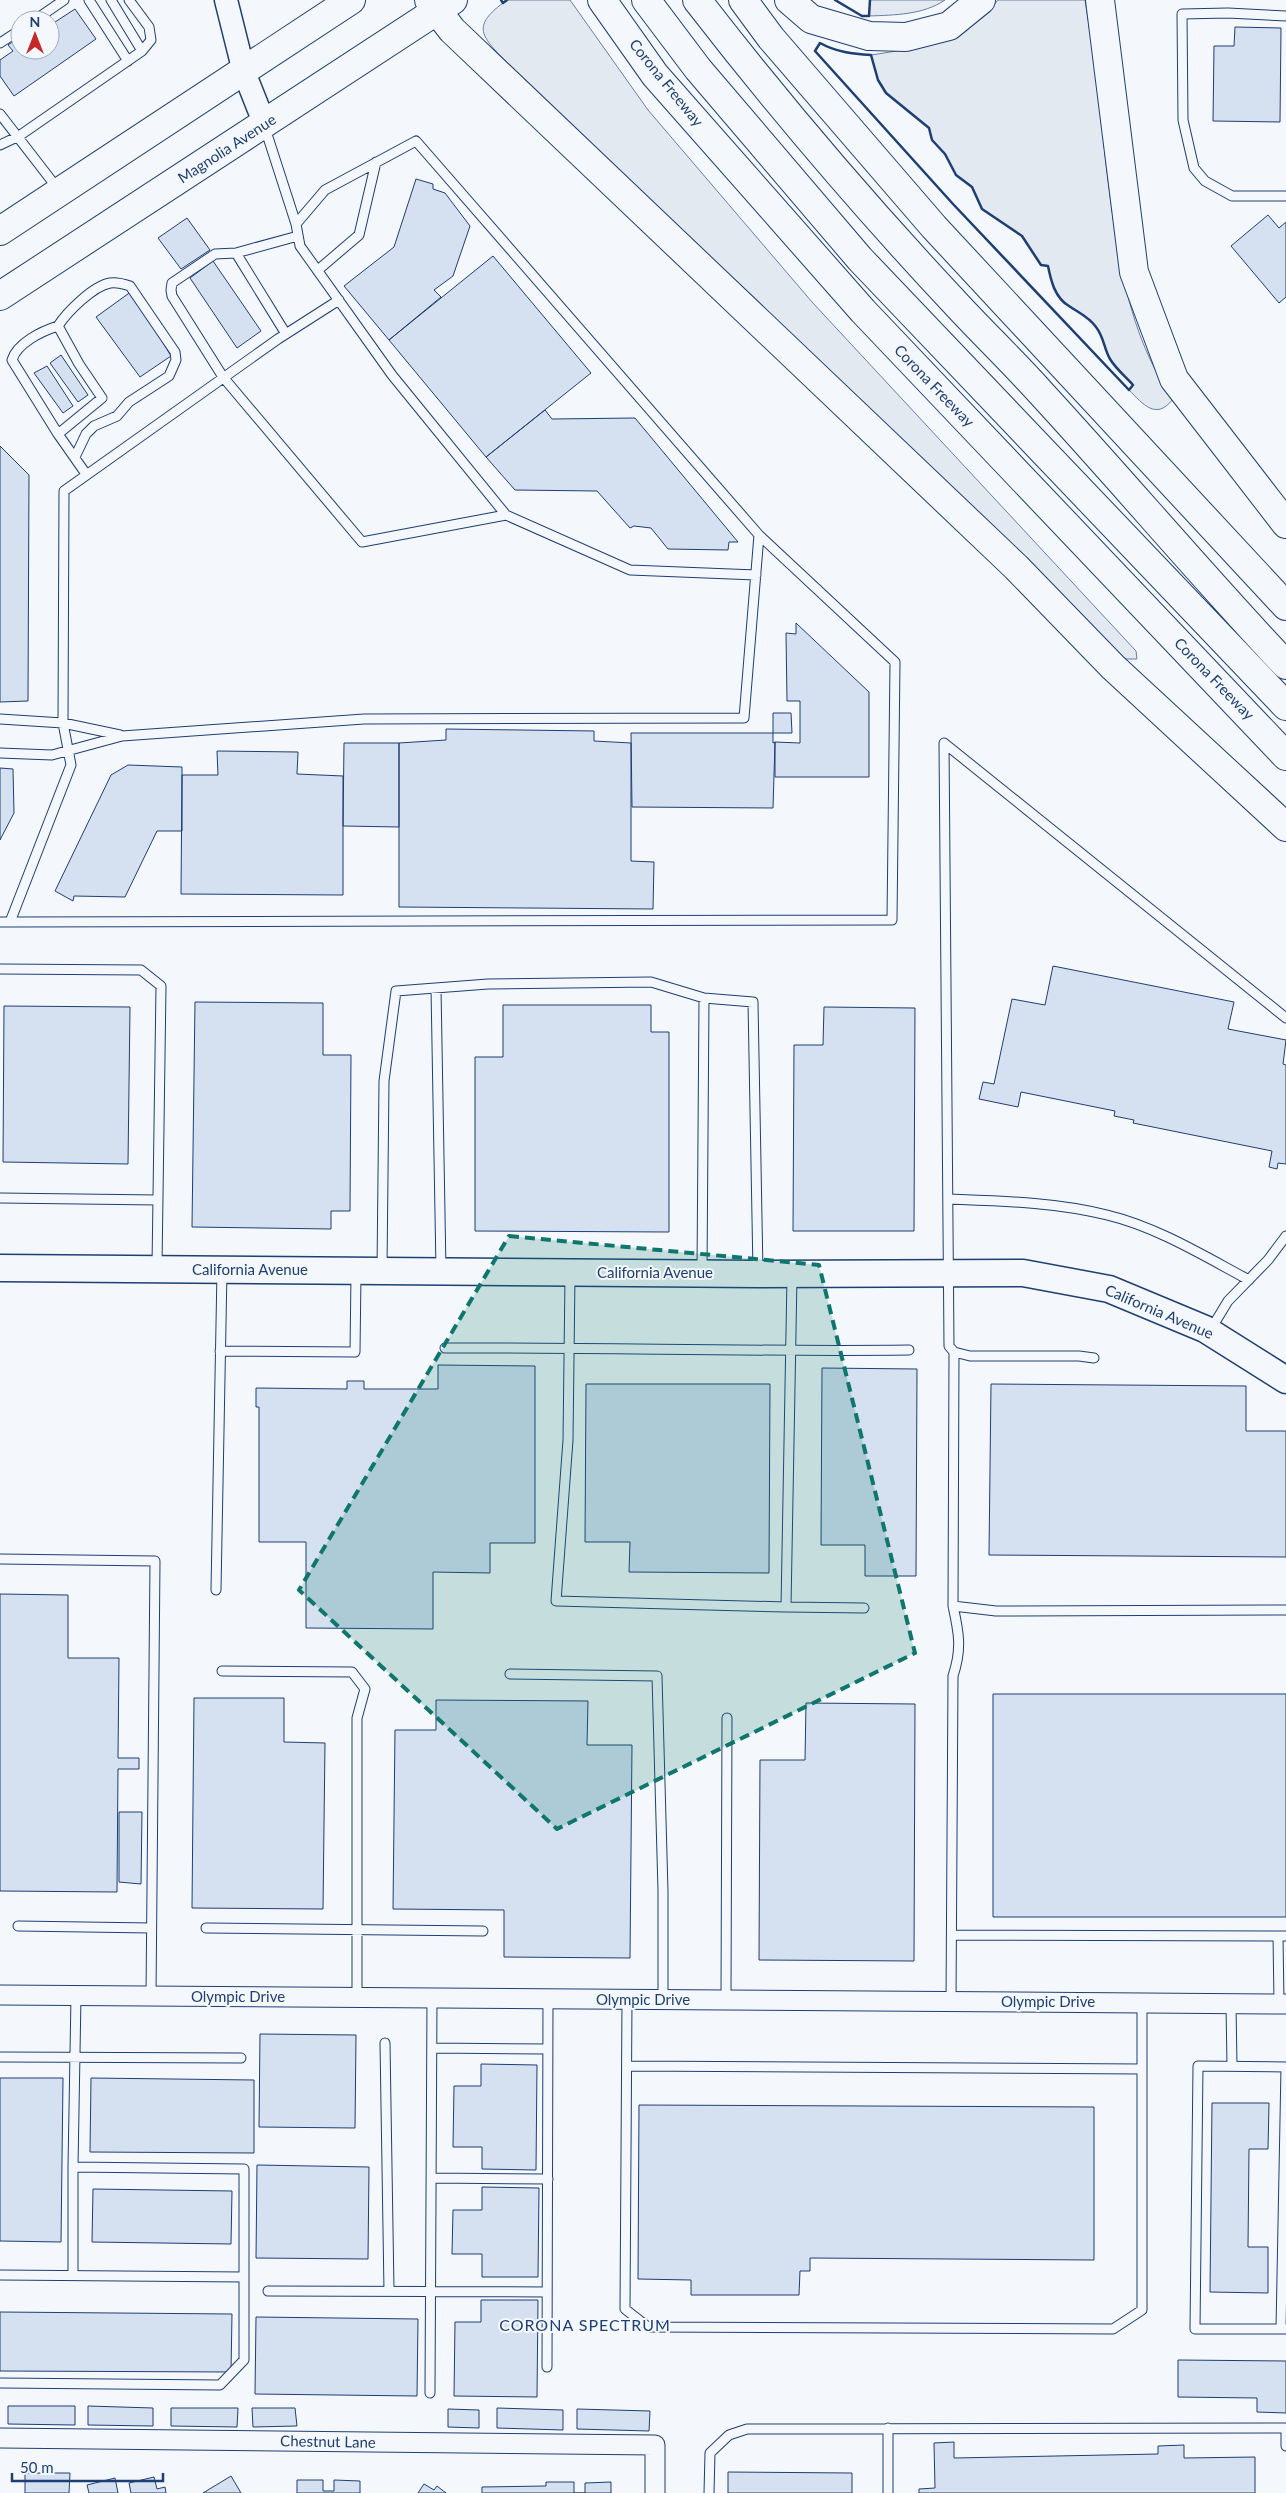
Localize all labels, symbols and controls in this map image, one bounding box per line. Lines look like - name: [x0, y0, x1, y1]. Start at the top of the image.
- north arrow: [10, 10, 60, 60]
- text: N: [30, 13, 40, 30]
- street label: Corona Freeway: [626, 35, 708, 130]
- street label: Magnolia Avenue: [174, 110, 279, 187]
- street label: Corona Freeway: [891, 341, 979, 430]
- street label: Corona Freeway: [1171, 634, 1259, 723]
- street label: California Avenue: [192, 1260, 308, 1278]
- street label: California Avenue: [597, 1263, 713, 1281]
- street label: California Avenue: [1102, 1280, 1216, 1342]
- street label: Olympic Drive: [191, 1987, 285, 2005]
- street label: Olympic Drive: [596, 1990, 690, 2008]
- street label: Olympic Drive: [1001, 1992, 1095, 2010]
- district label: CORONA SPECTRUM: [499, 2315, 671, 2334]
- street label: Chestnut Lane: [280, 2431, 376, 2451]
- scale bar: [12, 2450, 164, 2482]
- text: 50 m: [20, 2458, 54, 2476]

